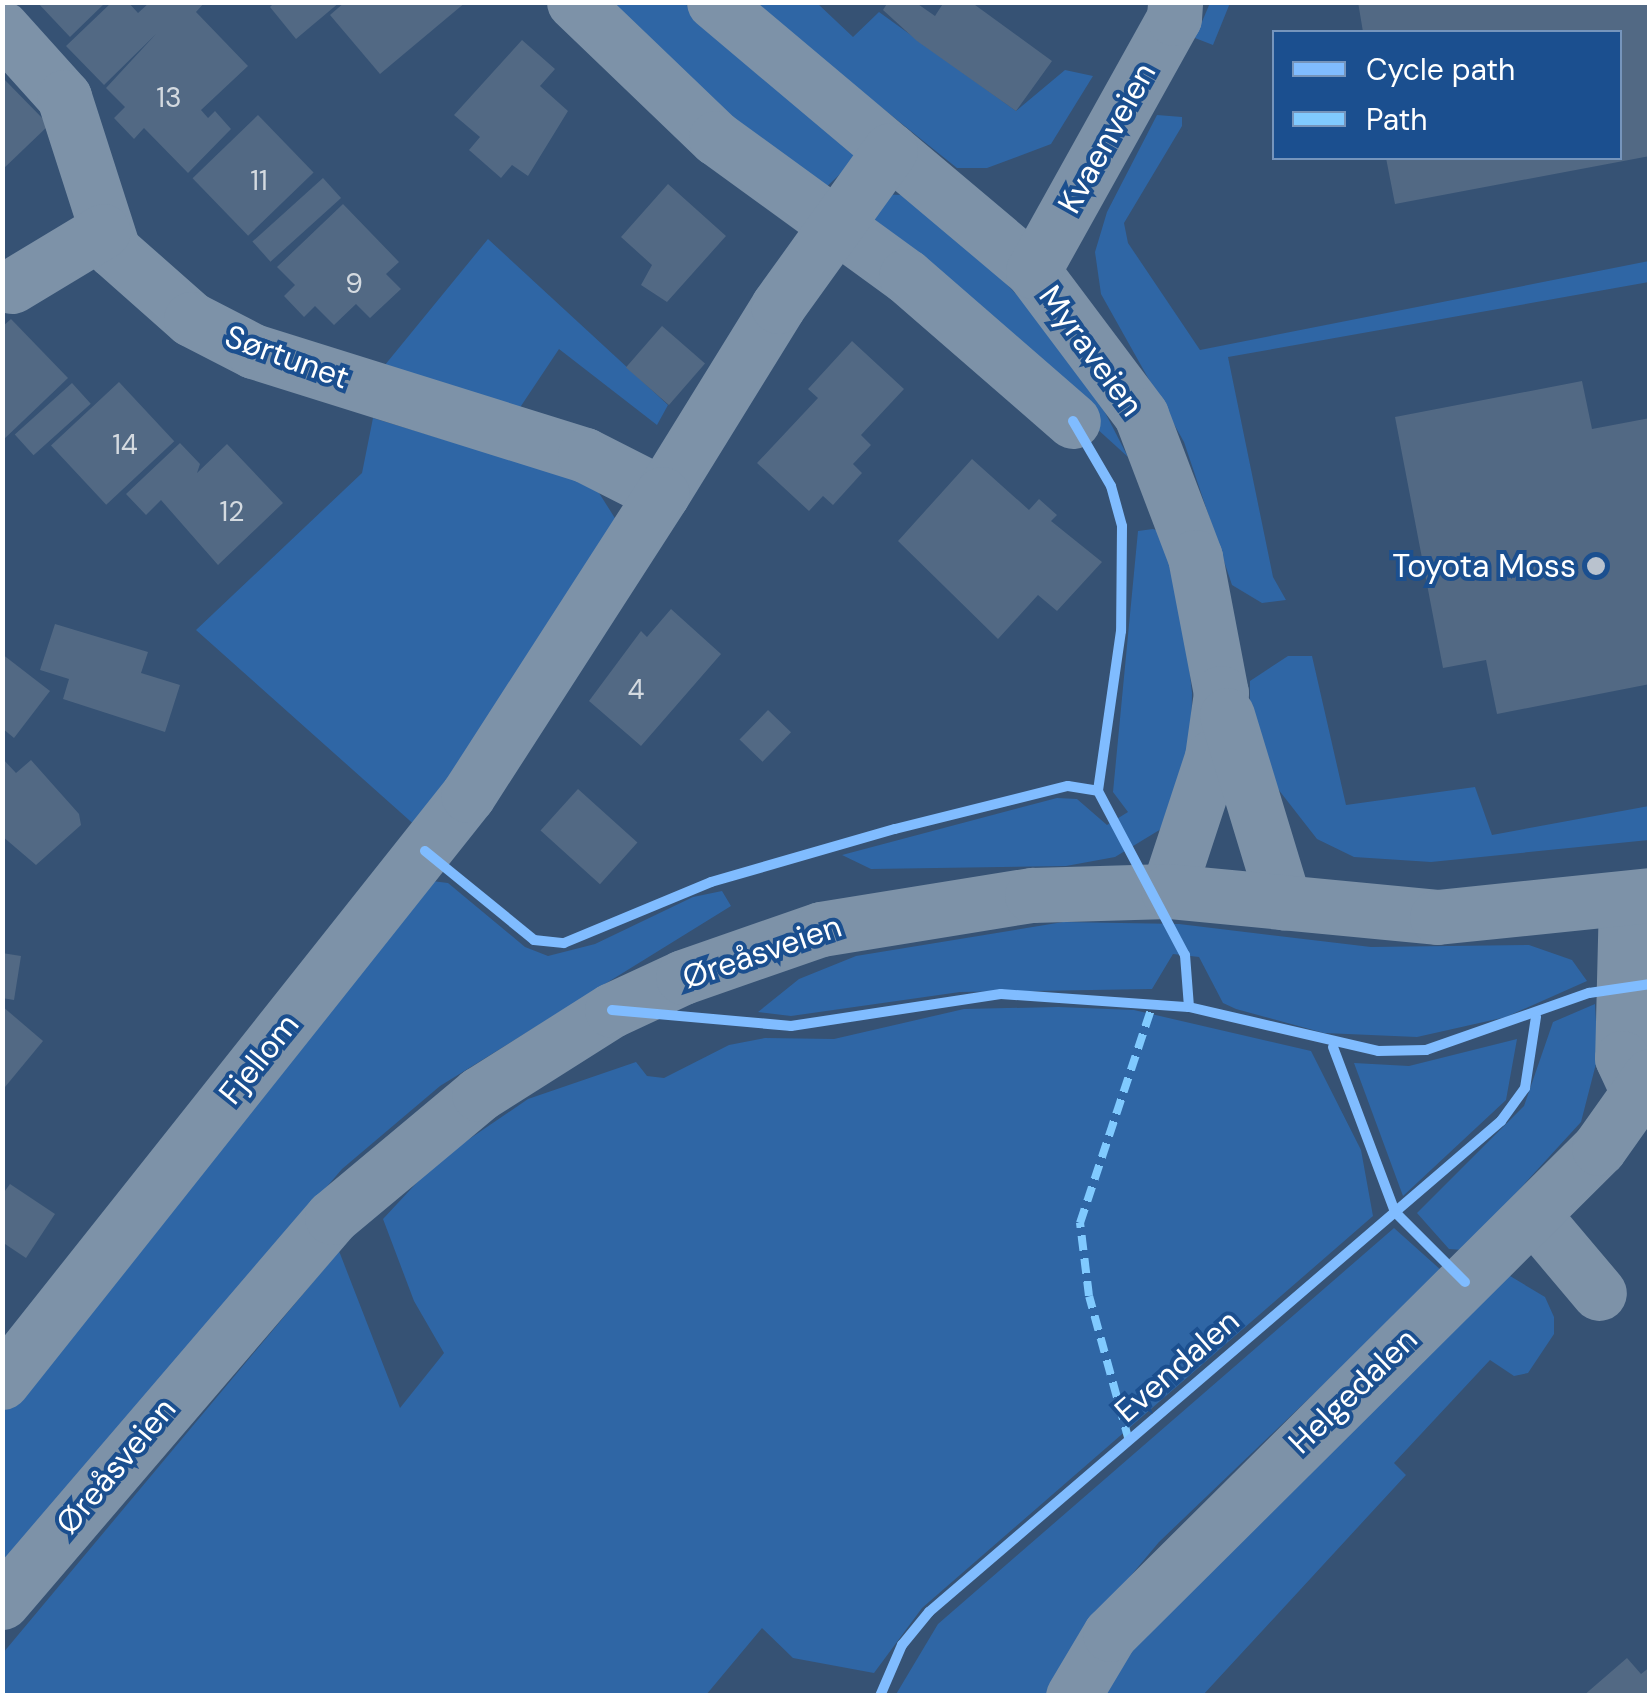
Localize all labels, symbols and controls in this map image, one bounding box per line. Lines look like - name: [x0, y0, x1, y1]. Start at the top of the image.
- legend: [1272, 30, 1622, 160]
- text: Cycle path: [1366, 50, 1515, 89]
- street label: Kvaenveien: [1050, 56, 1164, 220]
- house number: 13: [156, 81, 182, 115]
- text: Path: [1366, 100, 1428, 139]
- house number: 11: [250, 164, 268, 198]
- house number: 9: [345, 267, 363, 301]
- street label: Myraveien: [1031, 278, 1151, 424]
- street label: Sørtunet: [220, 317, 354, 397]
- house number: 14: [112, 428, 138, 462]
- house number: 12: [220, 495, 244, 529]
- place label: Toyota Moss: [1392, 547, 1576, 585]
- marker: Toyota Moss: [1585, 555, 1607, 577]
- house number: 4: [628, 673, 644, 707]
- street label: Øreåsveien: [678, 907, 846, 997]
- street label: Fjellom: [211, 1006, 307, 1112]
- street label: Evendalen: [1107, 1302, 1247, 1430]
- street label: Helgedalen: [1281, 1320, 1425, 1462]
- street label: Øreåsveien: [48, 1390, 184, 1542]

